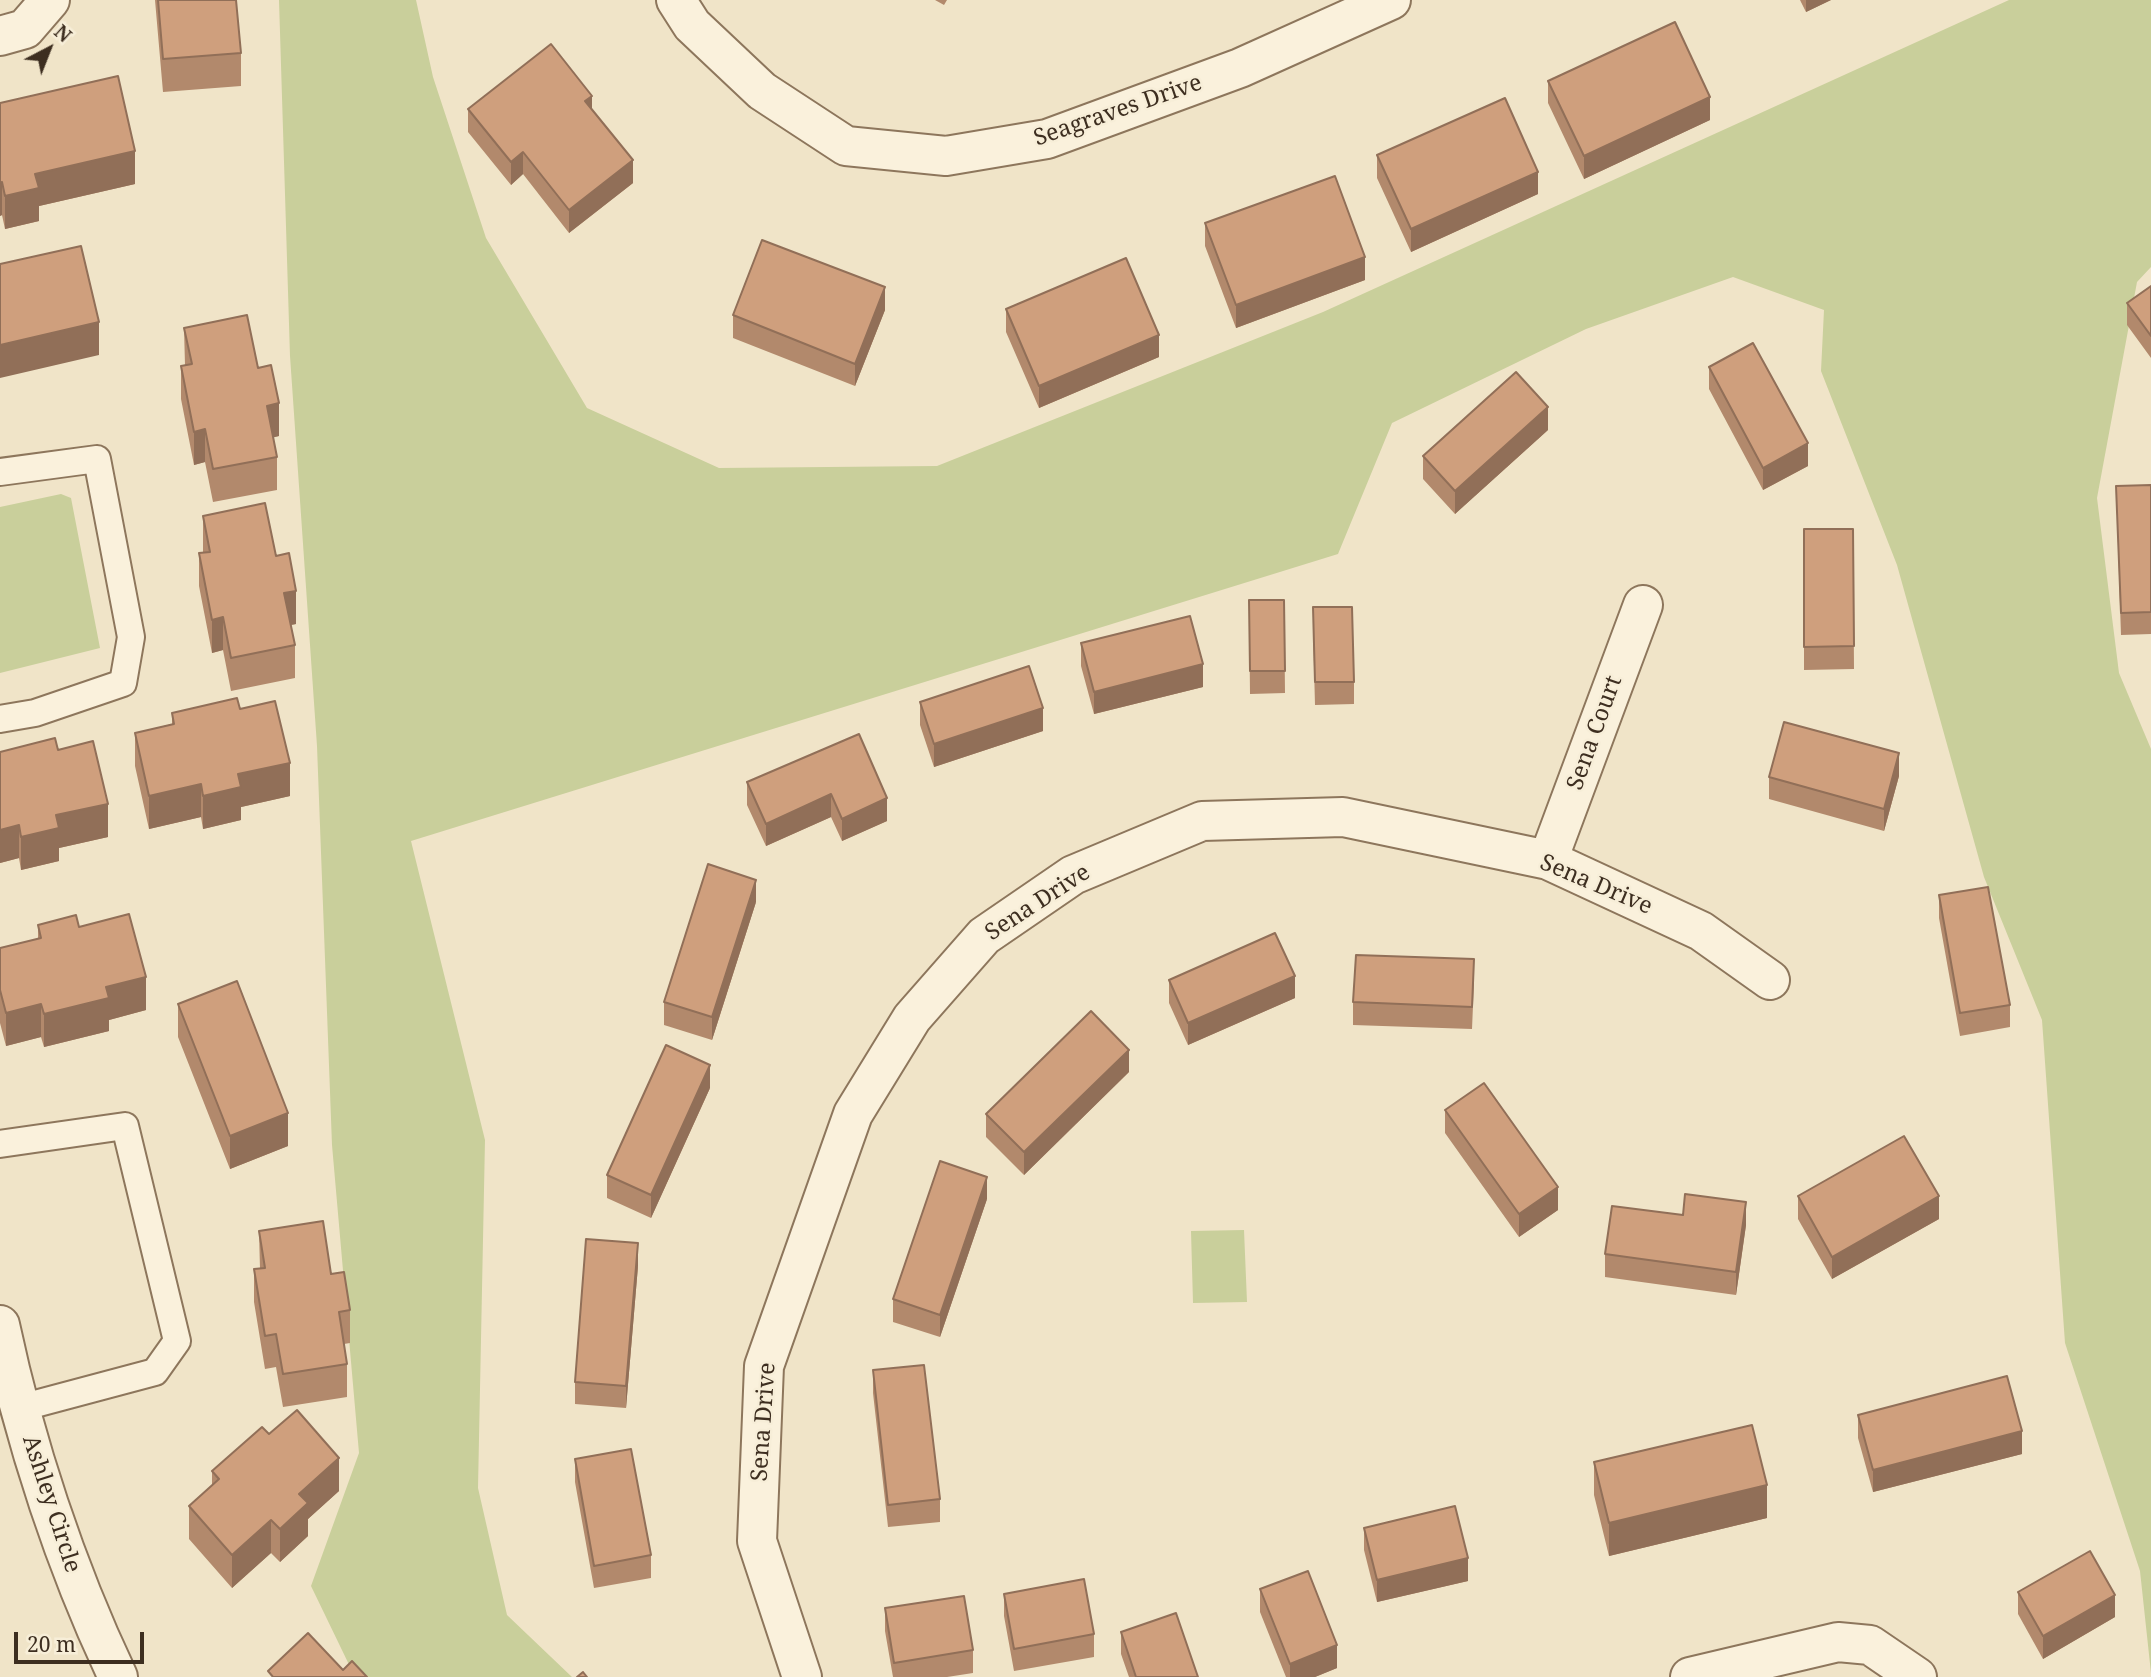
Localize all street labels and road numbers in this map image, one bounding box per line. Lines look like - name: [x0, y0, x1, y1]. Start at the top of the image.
- street label: Seagraves Drive: [1030, 69, 1206, 153]
- street label: Sena Court: [1562, 672, 1628, 794]
- street label: Sena Drive: [1536, 849, 1656, 921]
- street label: Sena Drive: [981, 859, 1095, 947]
- street label: Sena Drive: [746, 1362, 782, 1482]
- street label: Ashley Circle: [16, 1432, 86, 1576]

